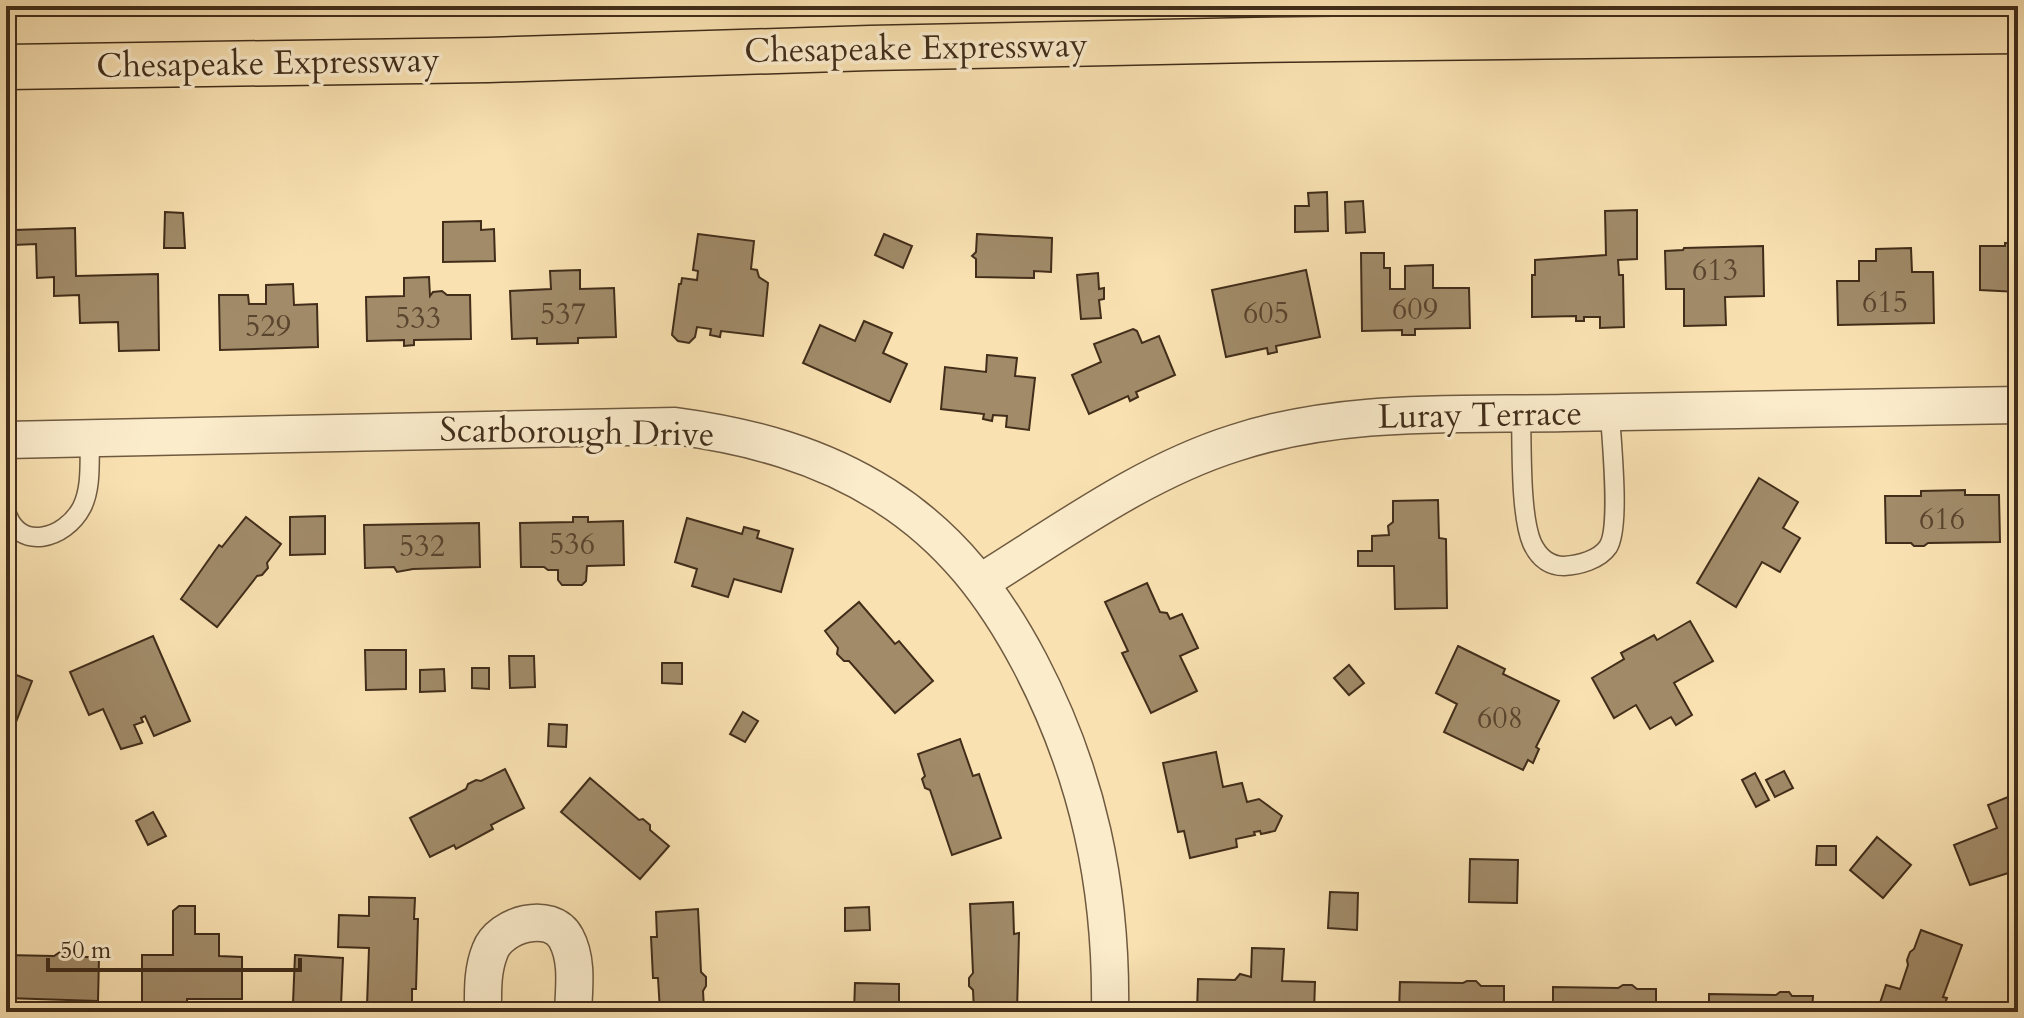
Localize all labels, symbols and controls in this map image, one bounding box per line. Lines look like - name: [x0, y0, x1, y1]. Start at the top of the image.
- street label: Chesapeake Expressway: [744, 22, 1088, 74]
- street label: Chesapeake Expressway: [96, 37, 440, 89]
- house number: 613: [1692, 250, 1738, 291]
- house number: 615: [1862, 282, 1908, 323]
- house number: 609: [1392, 289, 1438, 330]
- house number: 605: [1243, 293, 1289, 334]
- house number: 537: [540, 294, 586, 335]
- house number: 533: [395, 298, 441, 339]
- house number: 529: [245, 306, 291, 347]
- street label: Luray Terrace: [1377, 390, 1583, 440]
- street label: Scarborough Drive: [439, 407, 715, 457]
- house number: 616: [1919, 499, 1965, 540]
- house number: 536: [549, 524, 595, 565]
- house number: 532: [399, 526, 445, 567]
- house number: 608: [1477, 698, 1523, 739]
- scale bar: [48, 922, 300, 972]
- text: 50 m: [60, 934, 112, 967]

